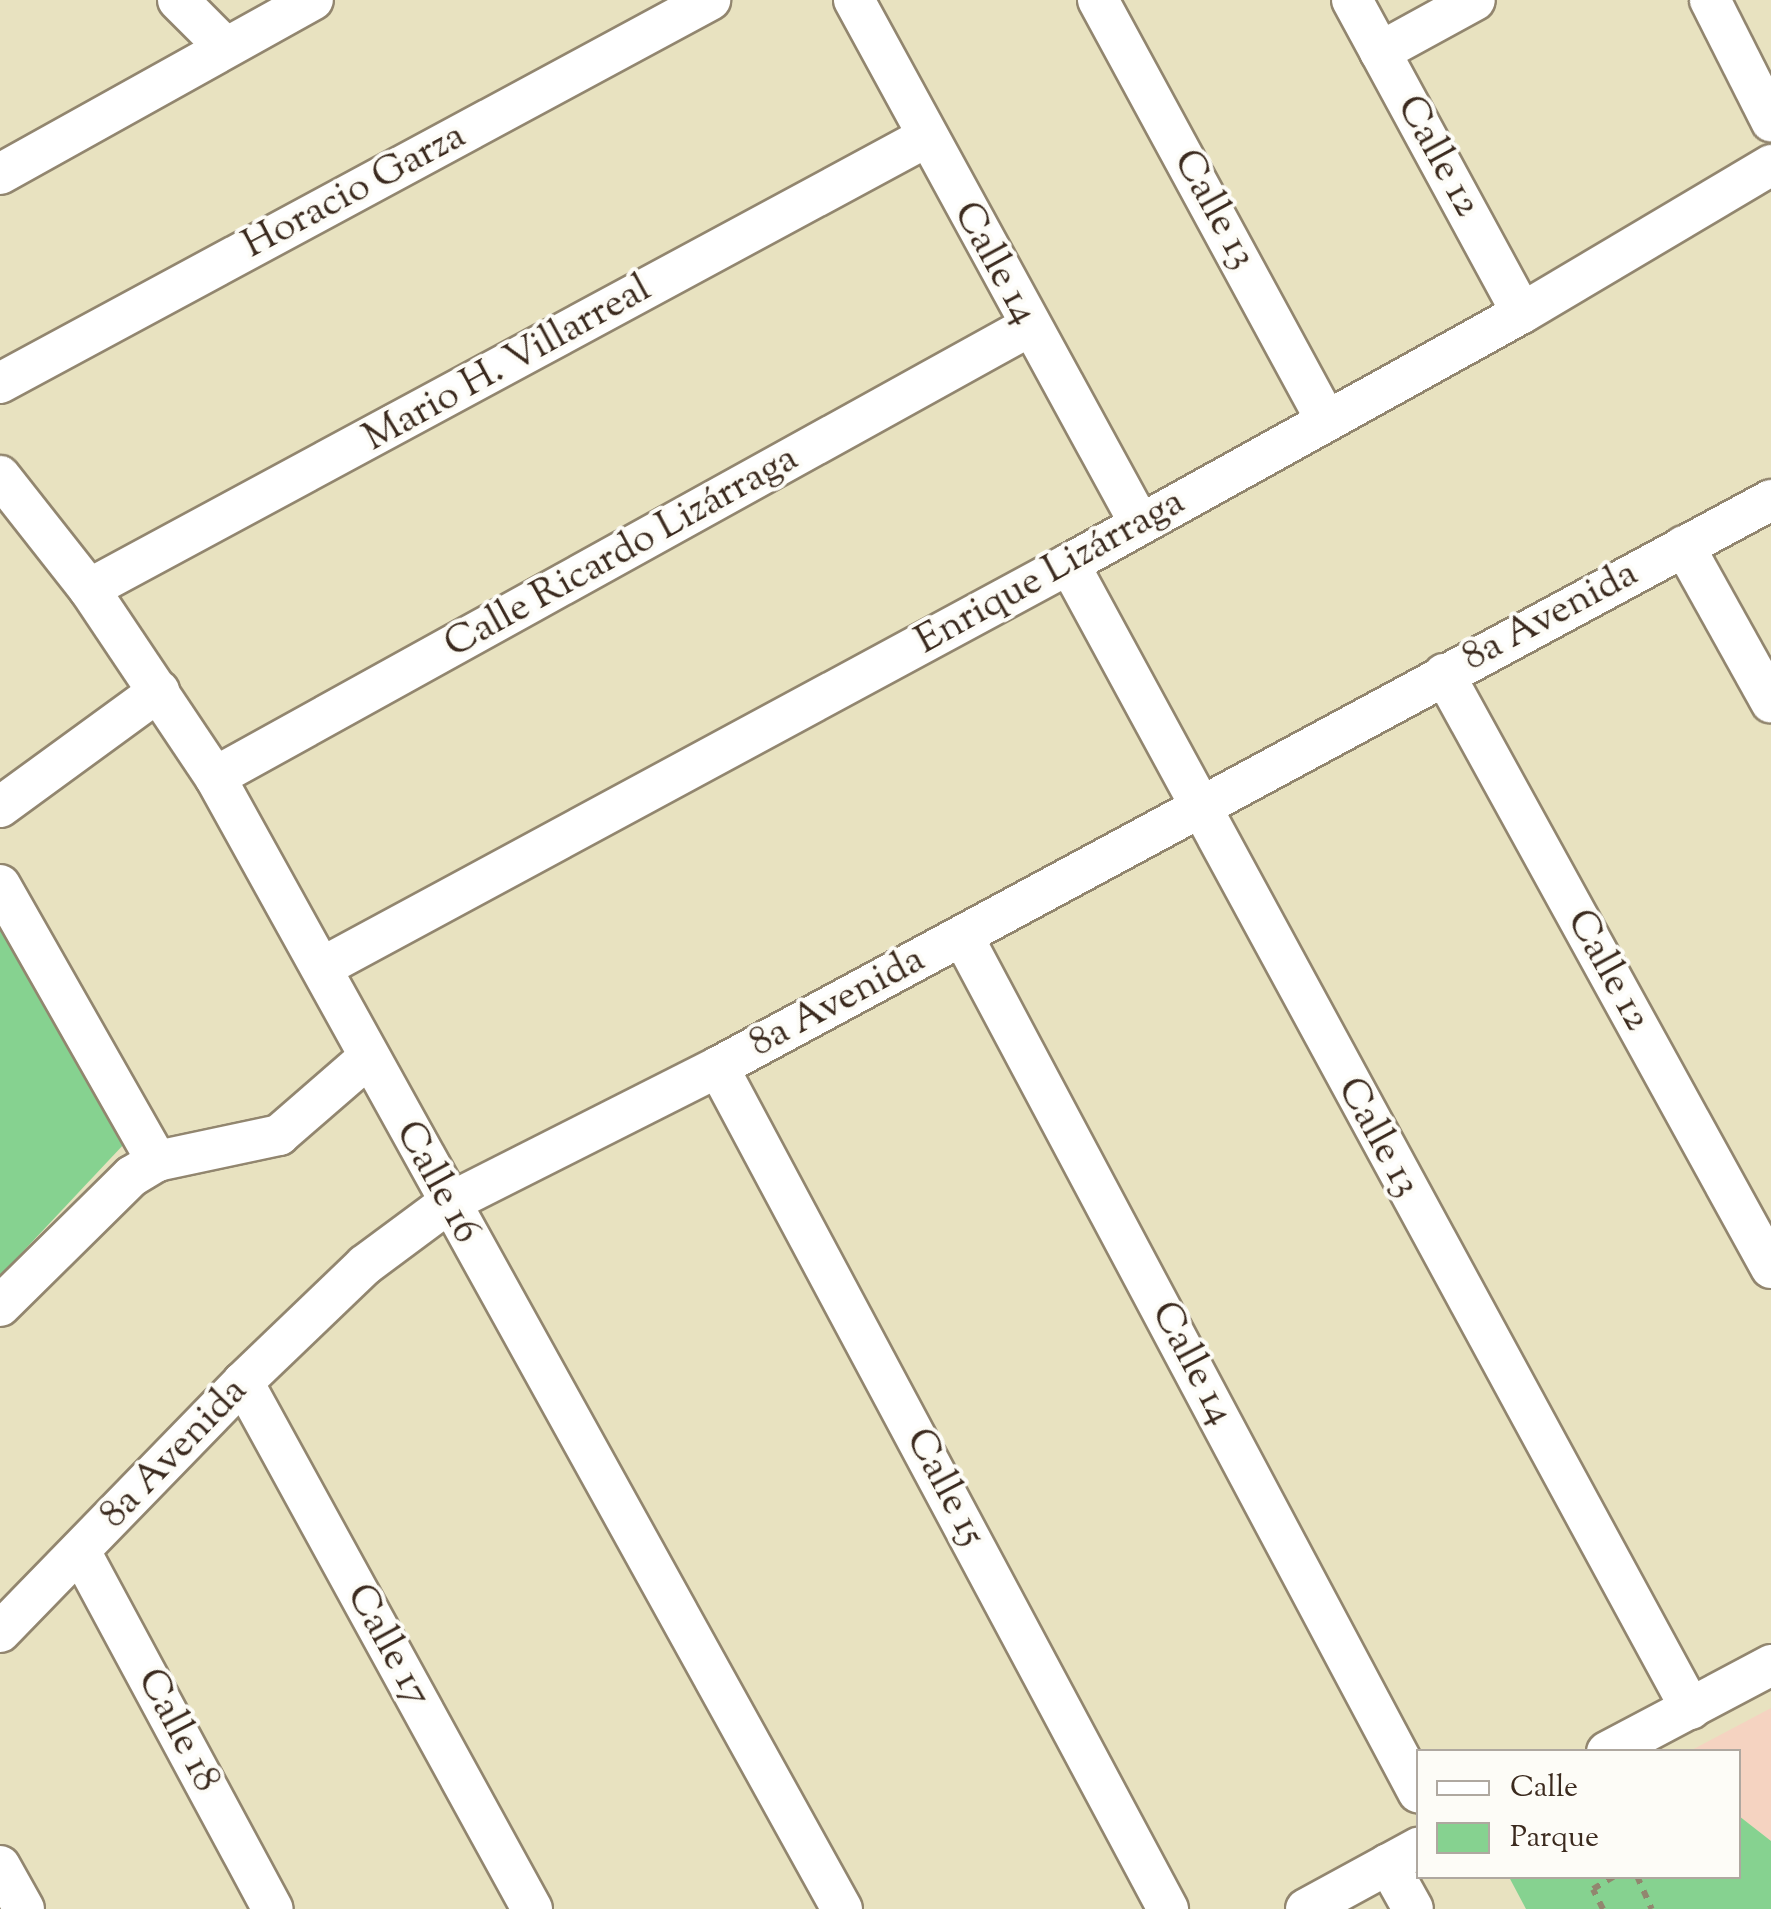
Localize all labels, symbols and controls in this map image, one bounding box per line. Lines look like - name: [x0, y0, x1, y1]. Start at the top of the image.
- street label: Calle 12: [1384, 88, 1490, 226]
- street label: Horacio Garza: [235, 113, 475, 271]
- street label: Calle 13: [1161, 142, 1265, 278]
- street label: Calle 14: [941, 194, 1047, 334]
- street label: Mario H. Villarreal: [356, 266, 660, 464]
- street label: Calle Ricardo Lizárraga: [437, 436, 807, 670]
- street label: Enrique Lizárraga: [908, 479, 1194, 667]
- street label: 8a Avenida: [1455, 551, 1647, 683]
- street label: Calle 12: [1554, 902, 1660, 1040]
- street label: 8a Avenida: [742, 937, 934, 1069]
- street label: Calle 13: [1325, 1070, 1429, 1206]
- street label: Calle 16: [383, 1113, 489, 1253]
- street label: Calle 14: [1139, 1294, 1243, 1434]
- street label: 8a Avenida: [91, 1368, 259, 1540]
- street label: Calle 15: [893, 1421, 995, 1555]
- street label: Calle 17: [334, 1576, 440, 1716]
- street label: Calle 18: [125, 1661, 229, 1801]
- legend: [1416, 1749, 1741, 1879]
- text: Calle: [1510, 1767, 1578, 1810]
- text: Parque: [1510, 1817, 1599, 1860]

